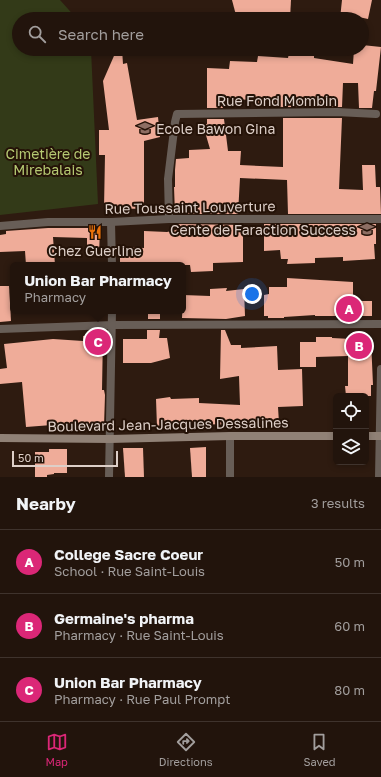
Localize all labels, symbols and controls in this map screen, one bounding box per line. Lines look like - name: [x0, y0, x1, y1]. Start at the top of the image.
- search box: [12, 12, 369, 56]
- icon: search: [26, 23, 48, 45]
- text: Search here: [58, 25, 144, 43]
- street label: Rue Fond Mombin: [217, 92, 337, 109]
- school or university icon: Ecole Bawon Gina: [137, 120, 153, 136]
- place label: Ecole Bawon Gina: [156, 120, 275, 137]
- park label: Cimetière de Mirebalais: [6, 145, 90, 178]
- street label: Rue Toussaint Louverture: [104, 197, 276, 217]
- place label: Cente de Faraction Success: [170, 221, 356, 238]
- school or university icon: Cente de Faraction Success: [359, 221, 375, 237]
- restaurant icon: Chez Guerline: [87, 224, 103, 240]
- place label: Chez Guerline: [48, 242, 142, 259]
- popup: [10, 262, 186, 314]
- text: Union Bar Pharmacy: [24, 271, 172, 289]
- your location: [242, 284, 262, 304]
- text: Pharmacy: [24, 289, 86, 305]
- pin: A: [336, 294, 362, 324]
- pin: C: [85, 327, 111, 357]
- pin: B: [346, 331, 372, 361]
- map controls: [333, 393, 369, 465]
- button: locate: [333, 393, 369, 429]
- street label: Boulevard Jean-Jacques Dessalines: [47, 413, 289, 435]
- button: layers: [333, 429, 369, 465]
- scale bar: [12, 449, 118, 468]
- text: 50 m: [18, 451, 44, 464]
- text: Nearby: [16, 493, 76, 514]
- text: 3 results: [311, 495, 365, 511]
- text: College Sacre Coeur: [54, 545, 203, 563]
- text: A: [24, 554, 34, 570]
- text: 50 m: [335, 554, 365, 570]
- text: School · Rue Saint-Louis: [54, 563, 205, 579]
- text: Germaine's pharma: [54, 609, 194, 627]
- text: B: [24, 618, 34, 634]
- text: 60 m: [334, 618, 365, 634]
- text: Pharmacy · Rue Saint-Louis: [54, 627, 224, 643]
- text: Union Bar Pharmacy: [54, 673, 202, 691]
- text: C: [24, 682, 34, 698]
- text: 80 m: [334, 682, 365, 698]
- text: Pharmacy · Rue Paul Prompt: [54, 691, 230, 707]
- tab: Map: [45, 731, 68, 768]
- tab: Directions: [159, 731, 213, 768]
- tab: Saved: [303, 731, 336, 768]

